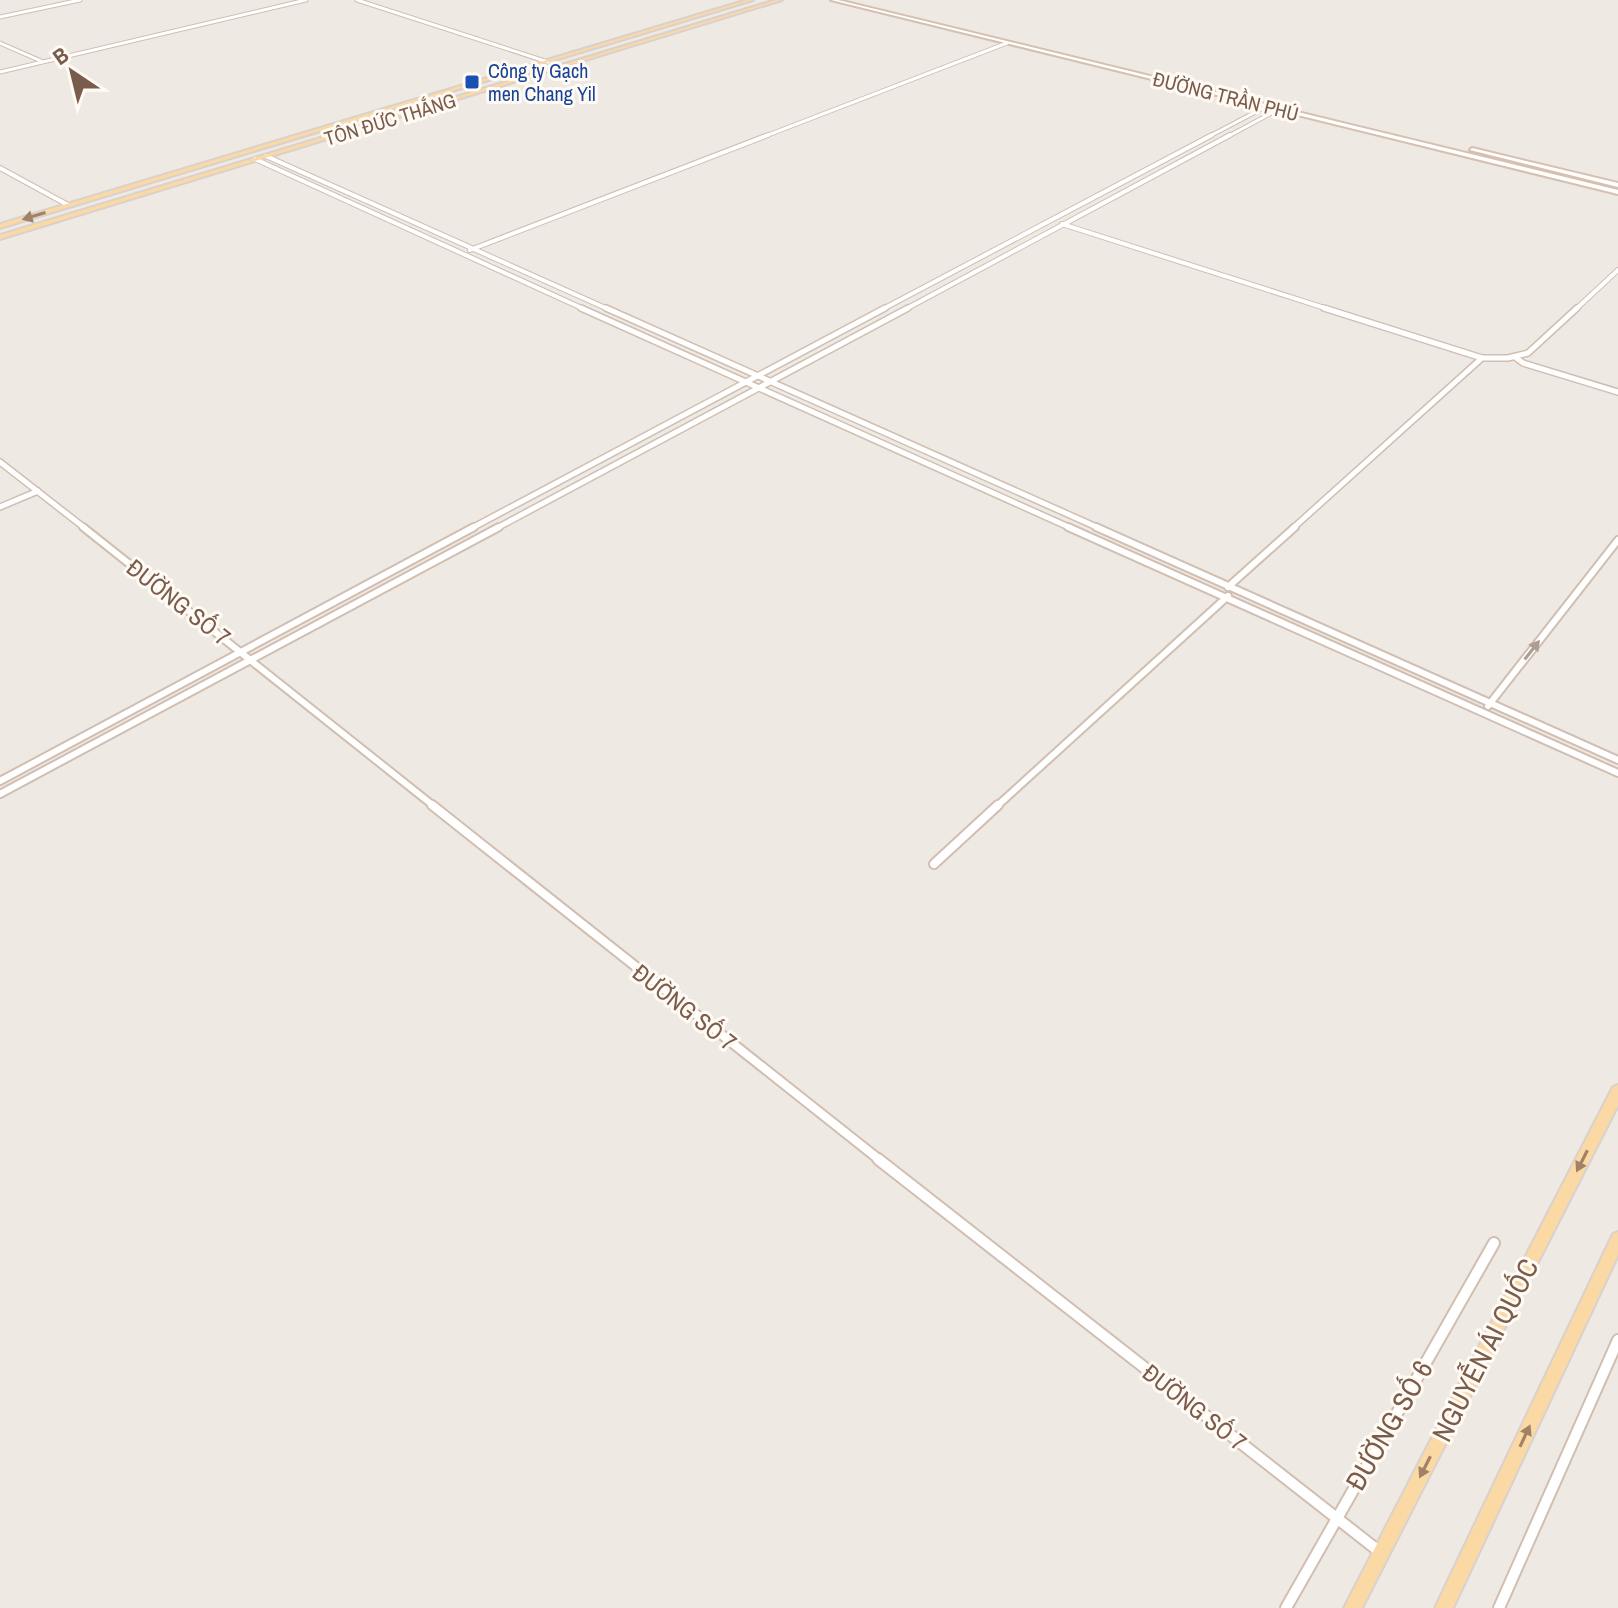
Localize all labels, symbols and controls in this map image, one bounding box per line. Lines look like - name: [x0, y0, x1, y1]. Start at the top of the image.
- north arrow: [32, 32, 112, 112]
- text: B: [47, 40, 74, 72]
- place label: Công ty Gạch men Chang Yil: [488, 57, 596, 107]
- street label: ĐƯỜNG TRẦN PHÚ: [1150, 65, 1302, 127]
- marker: Công ty Gạch men Chang Yil: [463, 73, 481, 91]
- street label: TÔN ĐỨC THẮNG: [321, 86, 459, 152]
- one-way arrow: [22, 210, 46, 223]
- street label: ĐƯỜNG SỐ 7: [120, 551, 238, 653]
- one-way arrow: [1524, 640, 1540, 660]
- street label: ĐƯỜNG SỐ 7: [626, 956, 744, 1058]
- one-way arrow: [1576, 1149, 1589, 1172]
- street label: NGUYỄN ÁI QUỐC: [1423, 1252, 1547, 1448]
- street label: ĐƯỜNG SỐ 6: [1336, 1353, 1442, 1497]
- street label: ĐƯỜNG SỐ 7: [1136, 1356, 1254, 1458]
- one-way arrow: [1518, 1424, 1532, 1448]
- one-way arrow: [1419, 1455, 1432, 1478]

